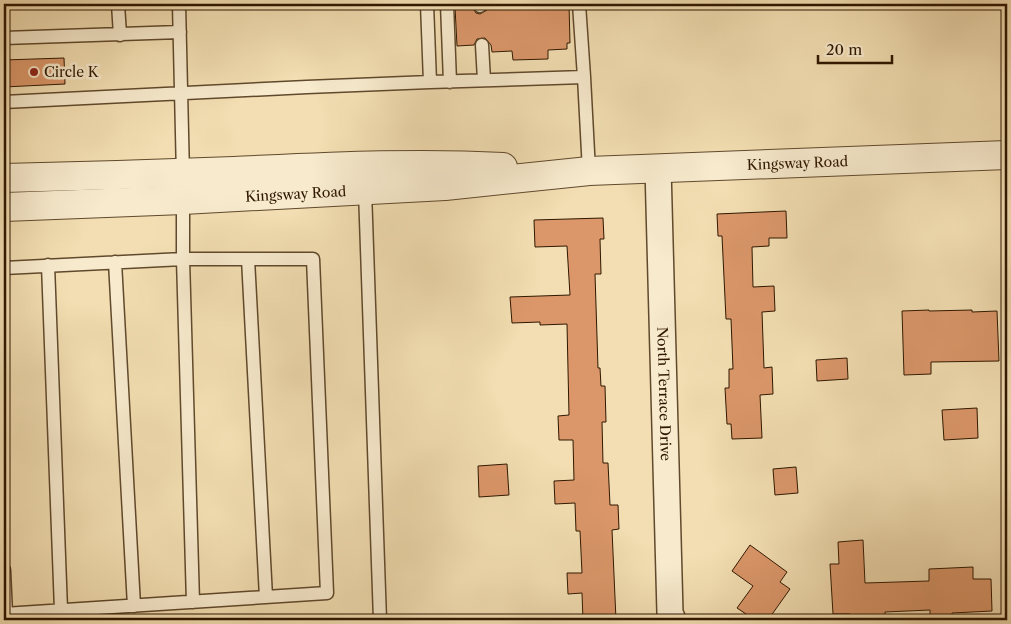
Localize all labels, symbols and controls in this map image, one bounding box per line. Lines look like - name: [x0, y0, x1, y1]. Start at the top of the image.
- scale bar: [818, 32, 892, 64]
- text: 20 m: [826, 40, 862, 59]
- place label: Circle K: [44, 63, 100, 81]
- marker: Circle K: [28, 66, 40, 78]
- street label: Kingsway Road: [747, 152, 849, 174]
- street label: Kingsway Road: [245, 182, 347, 206]
- street label: North Terrace Drive: [653, 327, 675, 461]

